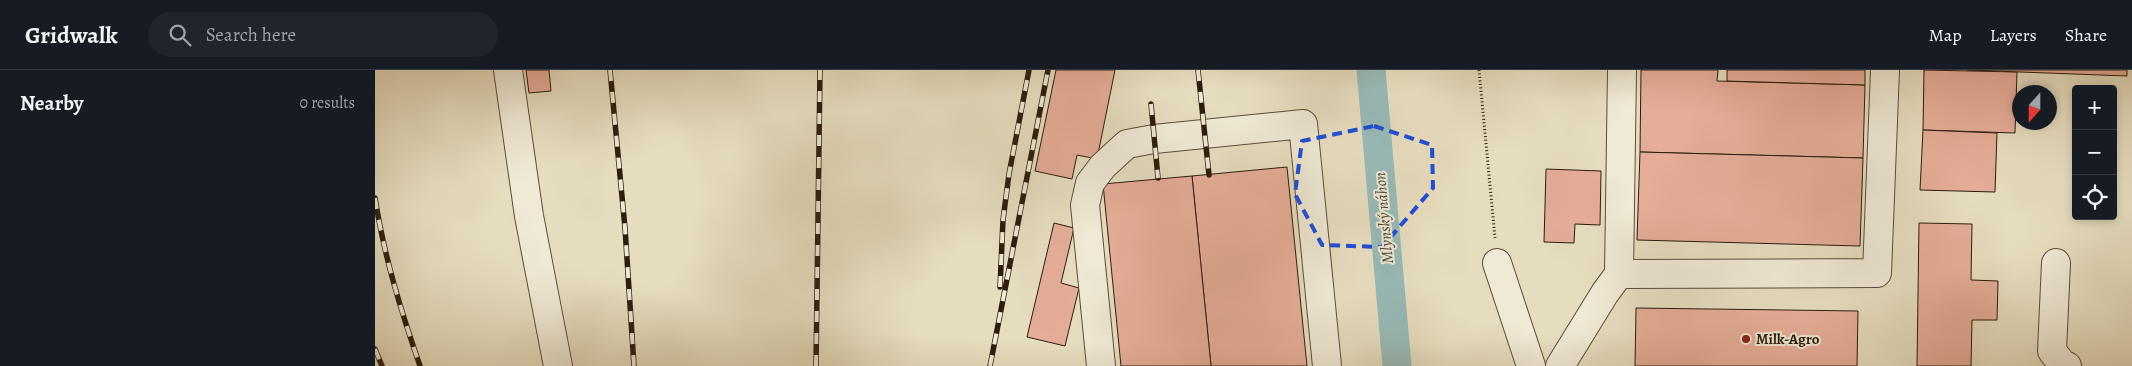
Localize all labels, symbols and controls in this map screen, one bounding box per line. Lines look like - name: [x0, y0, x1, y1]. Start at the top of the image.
- search box: [148, 12, 498, 57]
- text: Gridwalk: [25, 19, 118, 51]
- icon: search: [166, 21, 194, 49]
- text: Search here: [206, 22, 296, 48]
- text: Map: [1929, 23, 1962, 47]
- text: Layers: [1990, 23, 2037, 47]
- text: Share: [2065, 23, 2107, 47]
- north arrow: [2012, 85, 2057, 130]
- map controls: [2072, 85, 2117, 220]
- button: +: [2072, 85, 2117, 130]
- text: Nearby: [20, 89, 83, 117]
- text: 0 results: [299, 92, 355, 114]
- button: −: [2072, 130, 2117, 175]
- water label: Mlynský náhon: [1369, 171, 1399, 265]
- button: locate: [2072, 175, 2117, 220]
- place label: Milk-Agro: [1756, 329, 1820, 349]
- marker: Milk-Agro: [1740, 333, 1752, 345]

